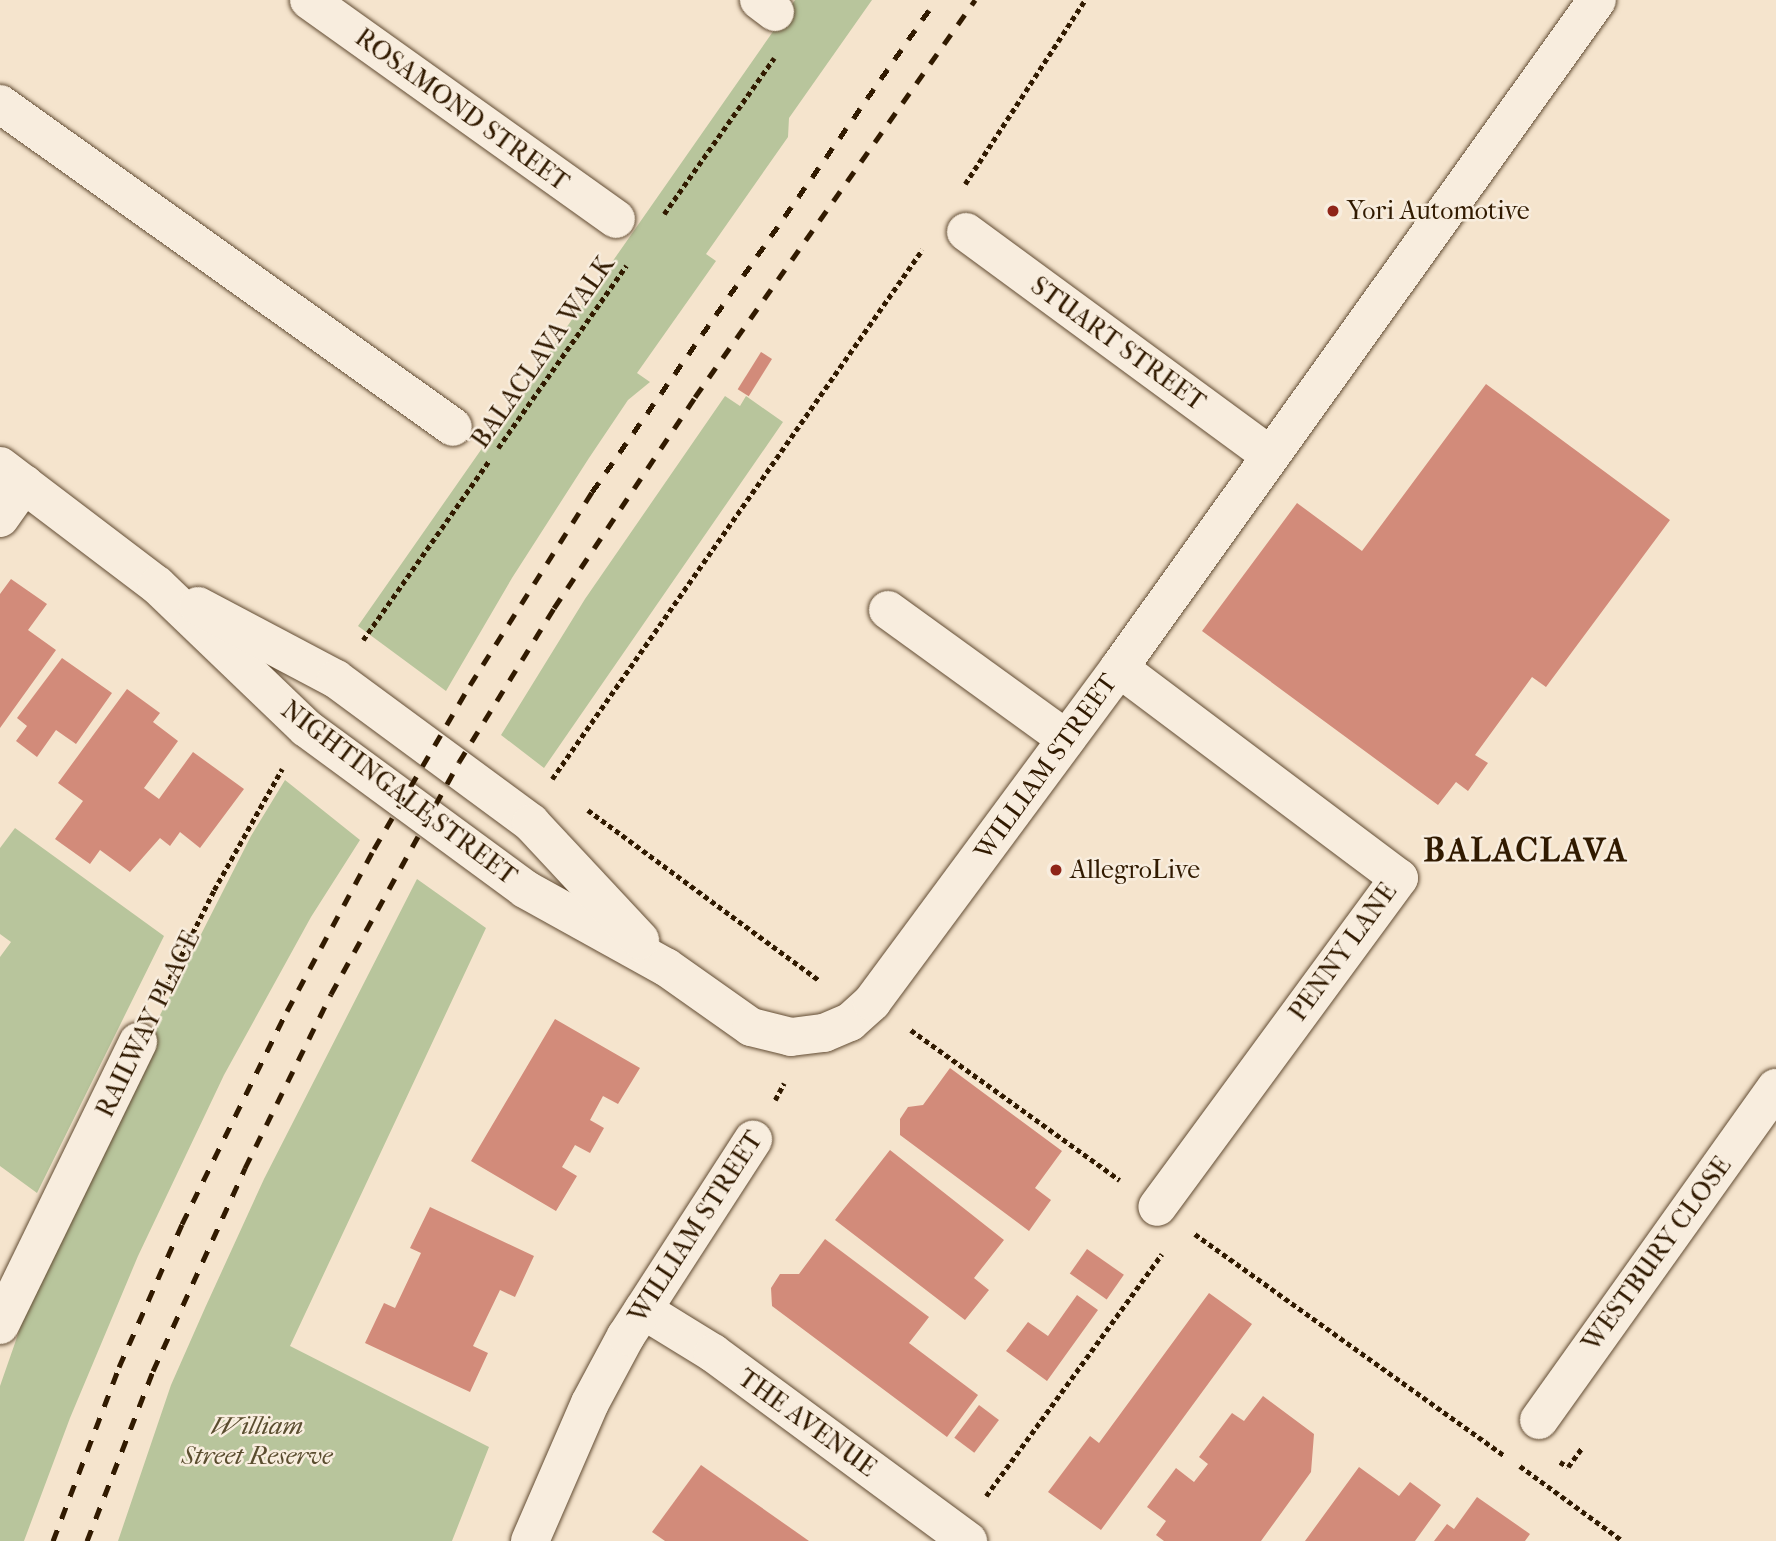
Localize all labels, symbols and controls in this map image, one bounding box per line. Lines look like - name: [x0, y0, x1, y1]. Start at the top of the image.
- street label: ROSAMOND STREET: [349, 22, 575, 198]
- place label: Yori Automotive: [1347, 195, 1530, 227]
- marker: Yori Automotive: [1325, 203, 1341, 219]
- street label: BALACLAVA WALK: [465, 250, 621, 454]
- street label: STUART STREET: [1025, 270, 1211, 418]
- street label: WILLIAM STREET: [968, 668, 1124, 866]
- street label: NIGHTINGALE STREET: [275, 694, 523, 892]
- district label: BALACLAVA: [1425, 831, 1627, 871]
- place label: AllegroLive: [1070, 854, 1200, 886]
- marker: AllegroLive: [1048, 862, 1064, 878]
- street label: PENNY LANE: [1282, 877, 1404, 1027]
- street label: RAILWAY PLACE: [89, 926, 207, 1122]
- street label: WILLIAM STREET: [622, 1125, 770, 1329]
- street label: WESTBURY CLOSE: [1576, 1151, 1738, 1357]
- street label: THE AVENUE: [732, 1362, 882, 1484]
- park label: William Street Reserve: [182, 1410, 332, 1472]

